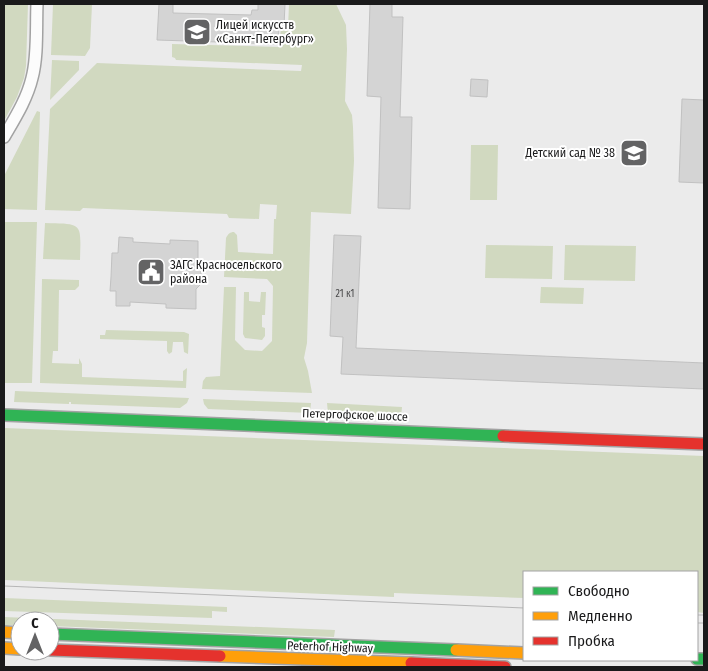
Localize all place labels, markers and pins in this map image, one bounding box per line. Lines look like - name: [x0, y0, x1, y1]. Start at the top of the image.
- school or university icon: Лицей искусств «Санкт-Петербург»: [182, 17, 212, 47]
- place label: Лицей искусств «Санкт-Петербург»: [216, 18, 314, 46]
- school or university icon: Детский сад № 38: [619, 138, 649, 168]
- place label: Детский сад № 38: [525, 146, 615, 160]
- public building icon: ЗАГС Красносельского района: [136, 257, 166, 287]
- place label: ЗАГС Красносельского района: [170, 258, 282, 286]

